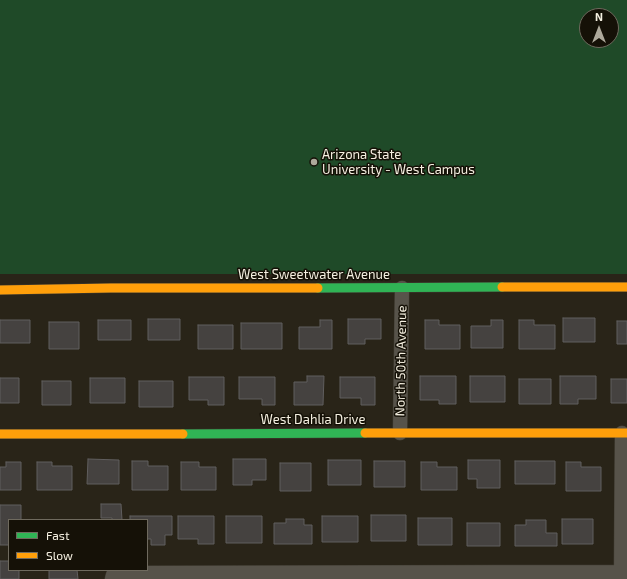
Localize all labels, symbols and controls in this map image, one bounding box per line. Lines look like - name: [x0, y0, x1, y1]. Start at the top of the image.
- north arrow: [579, 8, 619, 48]
- text: N: [595, 10, 603, 23]
- place label: Arizona State University - West Campus: [322, 147, 475, 178]
- marker: Arizona State University - West Campus: [309, 157, 319, 167]
- street label: West Sweetwater Avenue: [238, 267, 390, 283]
- street label: North 50th Avenue: [392, 305, 410, 417]
- street label: West Dahlia Drive: [261, 412, 365, 428]
- legend: [8, 519, 148, 571]
- text: Fast: [46, 528, 69, 542]
- text: Slow: [46, 548, 73, 562]

